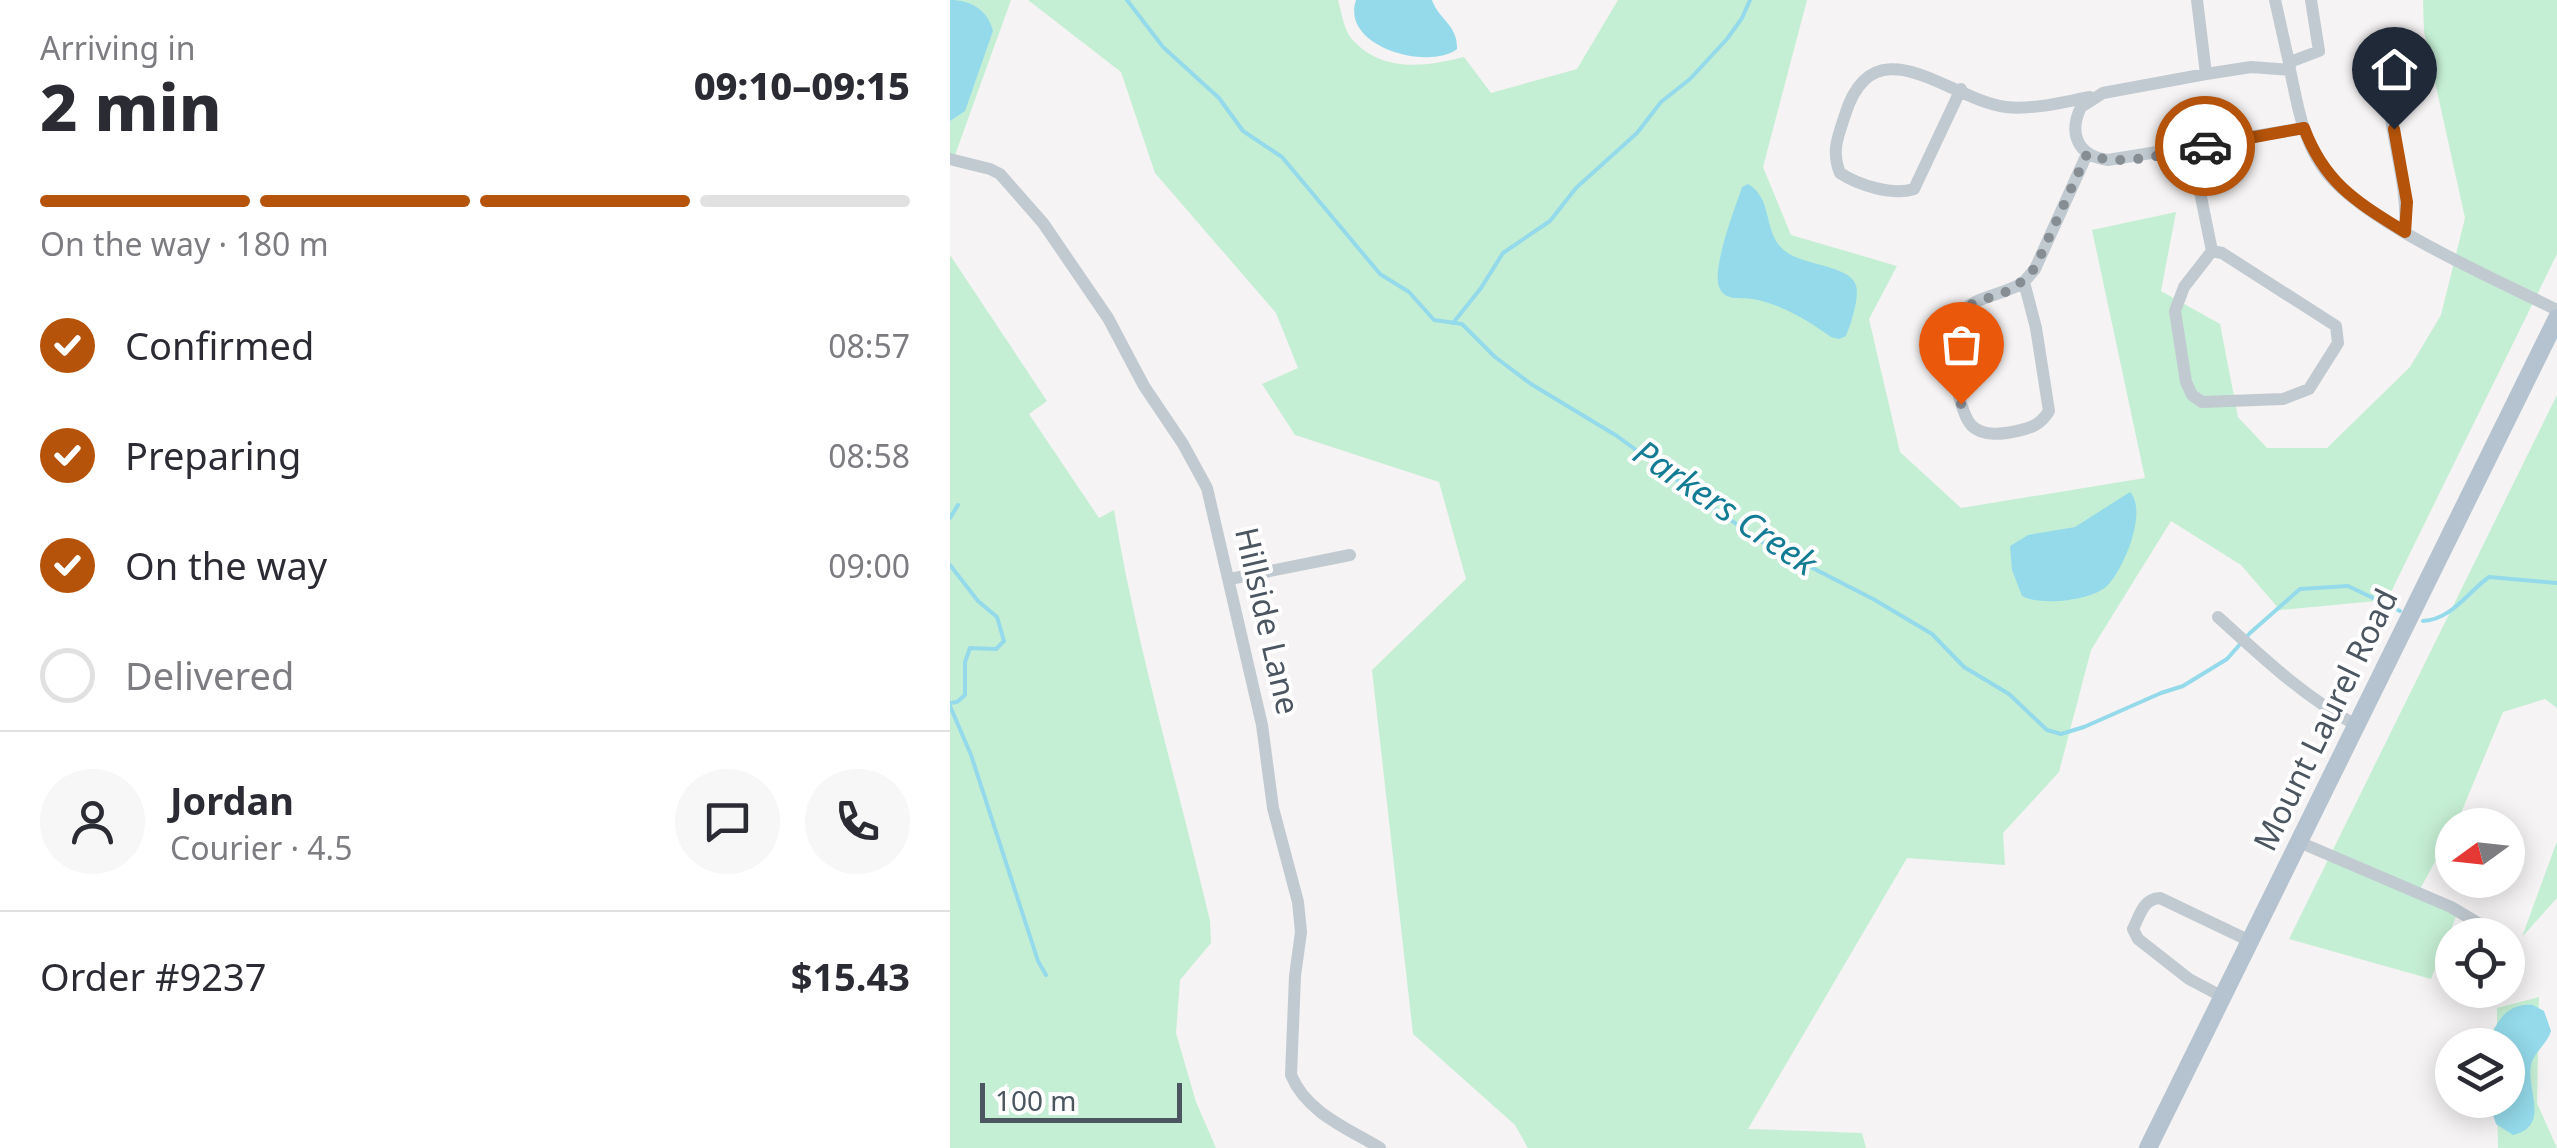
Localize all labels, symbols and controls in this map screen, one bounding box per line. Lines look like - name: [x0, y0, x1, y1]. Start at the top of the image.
- text: Arriving in: [40, 26, 195, 69]
- pin: [2352, 27, 2437, 130]
- icon: home: [2367, 42, 2422, 97]
- text: 09:10–09:15: [694, 59, 910, 111]
- text: 2 min: [40, 62, 222, 150]
- courier: [2155, 96, 2255, 196]
- icon: car: [2178, 119, 2233, 174]
- text: On the way · 180 m: [40, 222, 329, 265]
- pin: [1919, 302, 2004, 405]
- icon: bag: [1934, 317, 1989, 372]
- icon: check: [40, 318, 95, 373]
- text: Confirmed: [125, 319, 314, 371]
- text: 08:57: [828, 324, 910, 367]
- icon: check: [40, 428, 95, 483]
- water label: Parkers Creek: [1625, 428, 1828, 586]
- text: Preparing: [125, 429, 301, 481]
- text: 08:58: [828, 434, 910, 477]
- street label: Hillside Lane: [1226, 523, 1311, 718]
- icon: check: [40, 538, 95, 593]
- text: On the way: [125, 539, 327, 591]
- text: 09:00: [828, 544, 910, 587]
- street label: Mount Laurel Road: [2243, 581, 2407, 857]
- text: Delivered: [125, 649, 294, 701]
- button: person: [40, 769, 145, 874]
- button: chat: [675, 769, 780, 874]
- button: phone: [805, 769, 910, 874]
- text: Jordan: [170, 774, 294, 826]
- north arrow: [2435, 808, 2525, 898]
- map controls: [2435, 808, 2525, 1118]
- text: Courier · 4.5: [170, 826, 353, 869]
- button: locate: [2435, 918, 2525, 1008]
- text: Order #9237: [40, 950, 266, 1002]
- text: $15.43: [791, 950, 910, 1002]
- button: layers: [2435, 1028, 2525, 1118]
- scale bar: [980, 1078, 1182, 1122]
- text: 100 m: [995, 1081, 1077, 1119]

